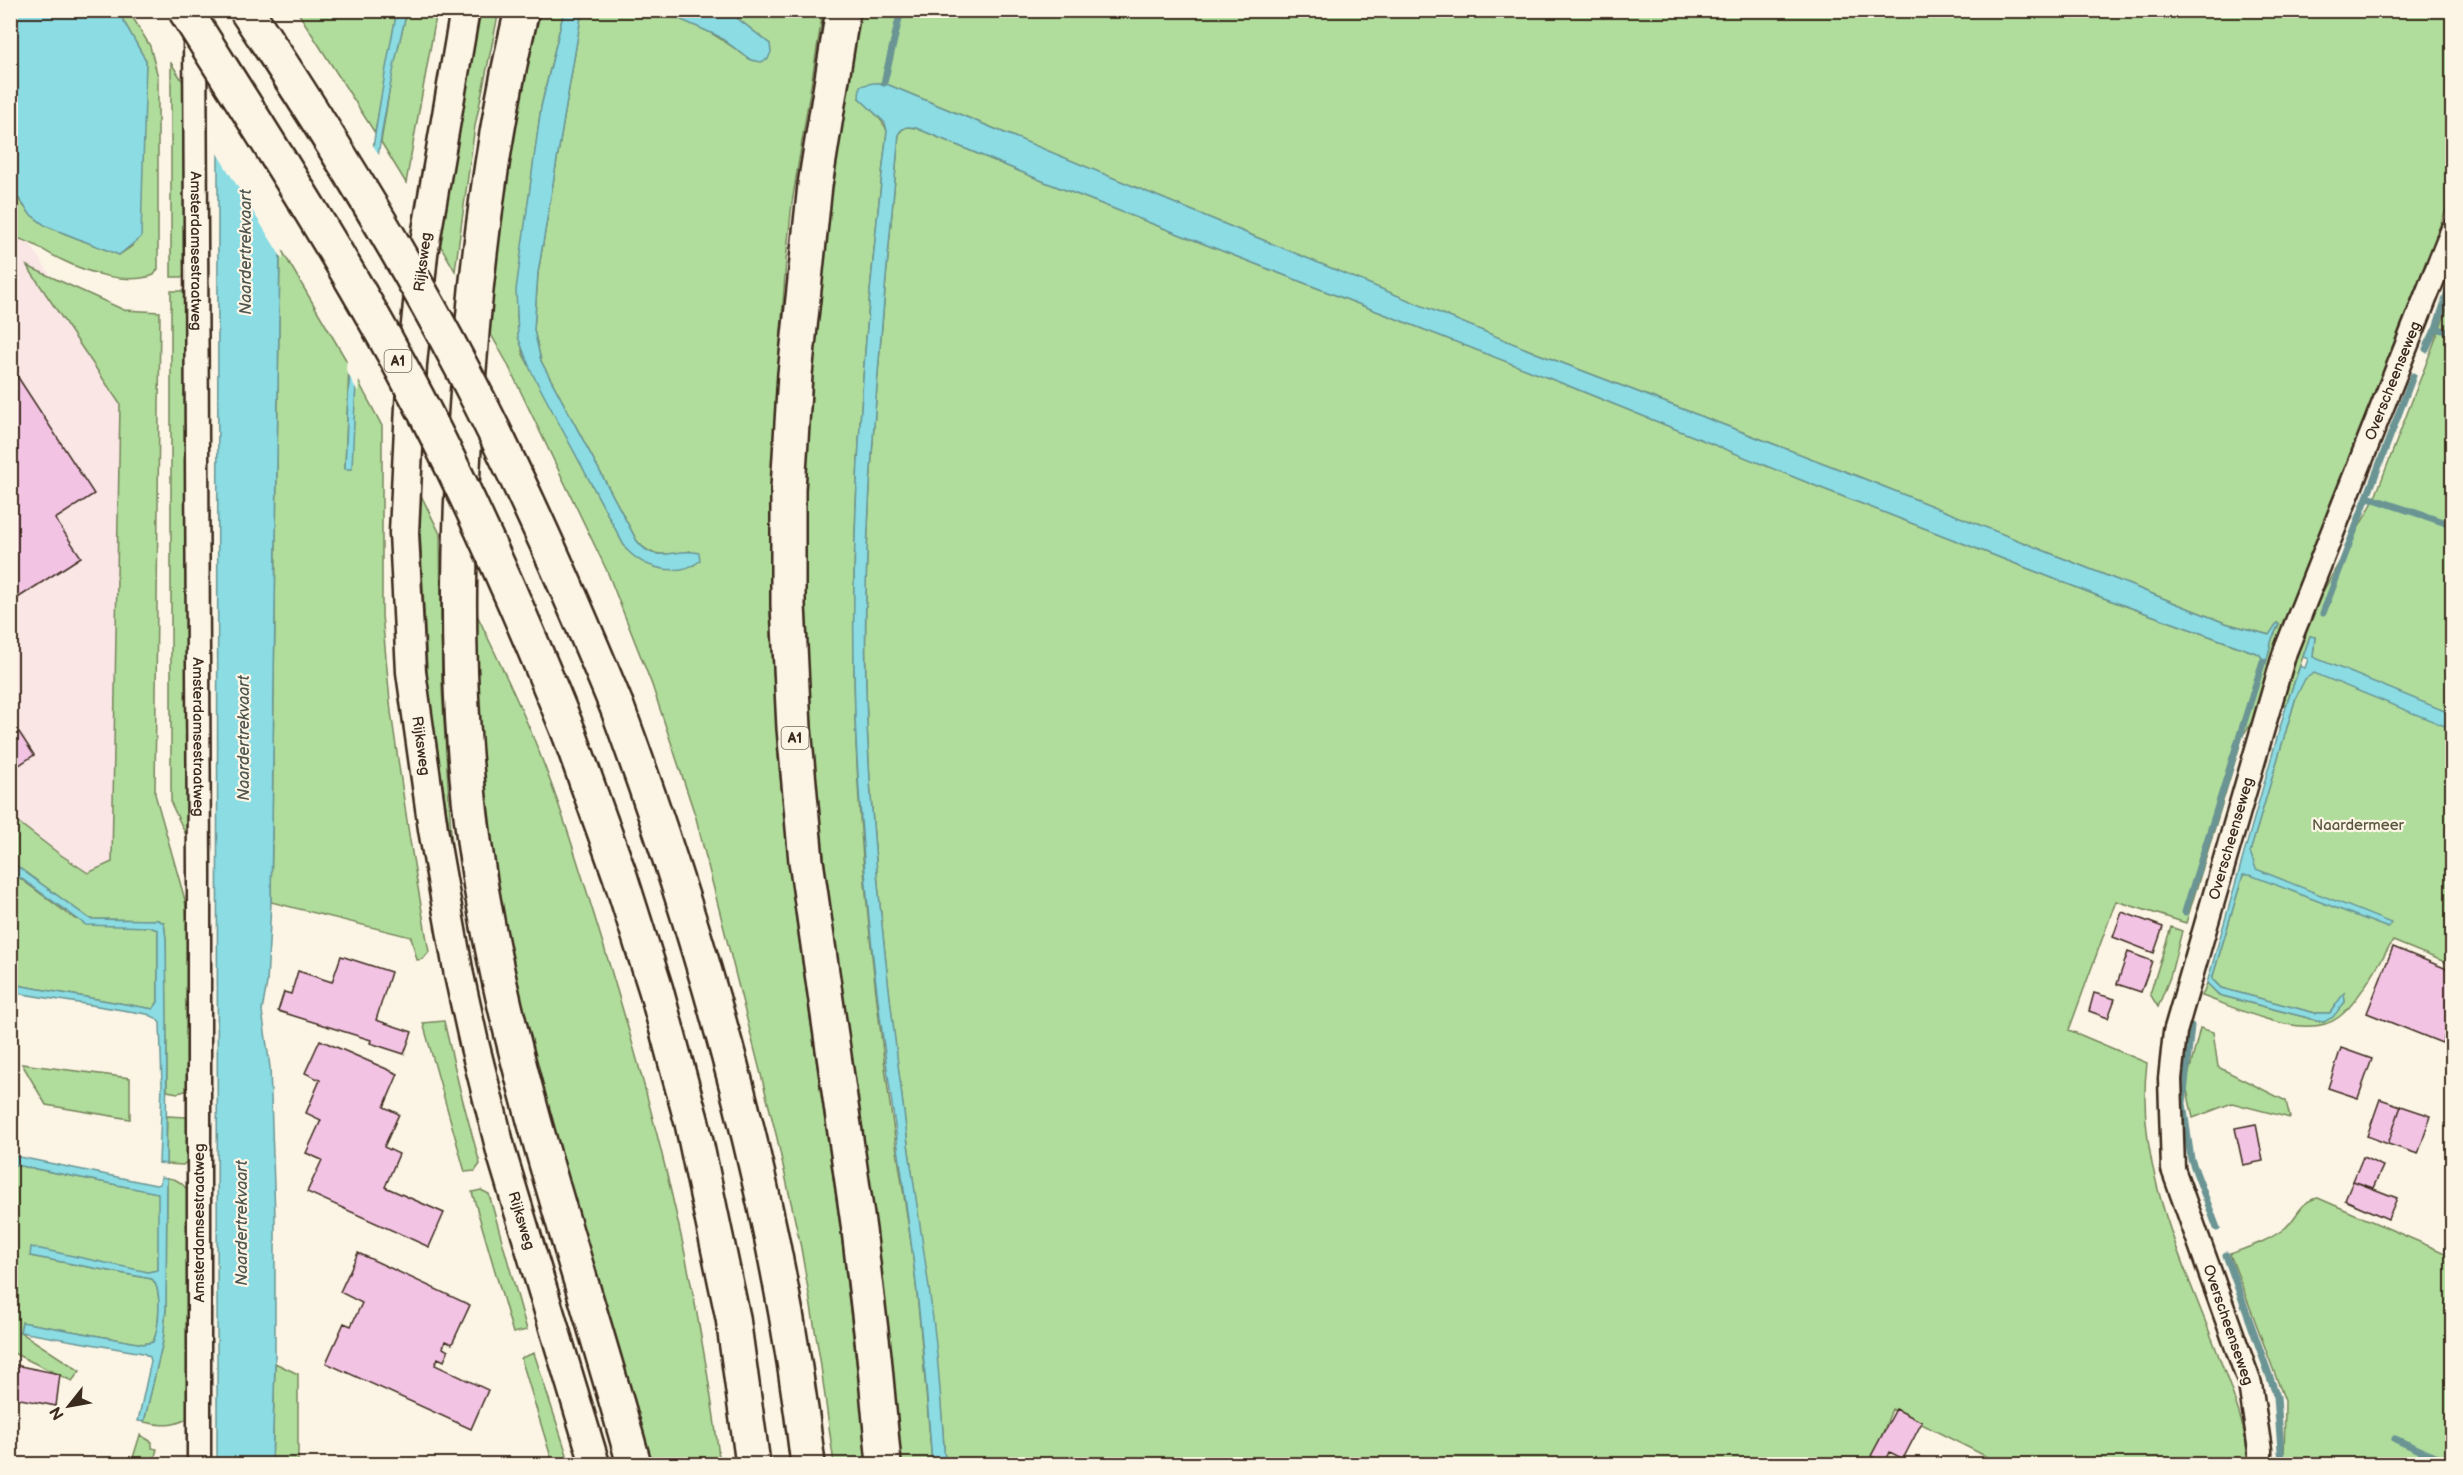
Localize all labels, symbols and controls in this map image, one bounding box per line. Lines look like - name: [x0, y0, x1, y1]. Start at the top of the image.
- street label: Amsterdamsestraatweg: [186, 171, 206, 331]
- water label: Naardertrekvaart: [237, 188, 256, 315]
- street label: Rijksweg: [410, 231, 436, 293]
- street label: Overscheenseweg: [2360, 318, 2425, 443]
- road number: A1: [384, 350, 412, 372]
- street label: Amsterdamsestraatweg: [188, 657, 208, 817]
- water label: Naardertrekvaart: [235, 674, 254, 801]
- street label: Rijksweg: [408, 715, 435, 777]
- road number: A1: [782, 727, 808, 749]
- street label: Overscheenseweg: [2204, 775, 2258, 902]
- park label: Naardermeer: [2312, 816, 2405, 835]
- street label: Amsterdamsestraatweg: [190, 1143, 209, 1303]
- water label: Naardertrekvaart: [233, 1159, 252, 1286]
- street label: Rijksweg: [504, 1189, 540, 1252]
- street label: Overscheenseweg: [2198, 1262, 2258, 1388]
- north arrow: [39, 1376, 99, 1436]
- text: N: [46, 1403, 69, 1423]

